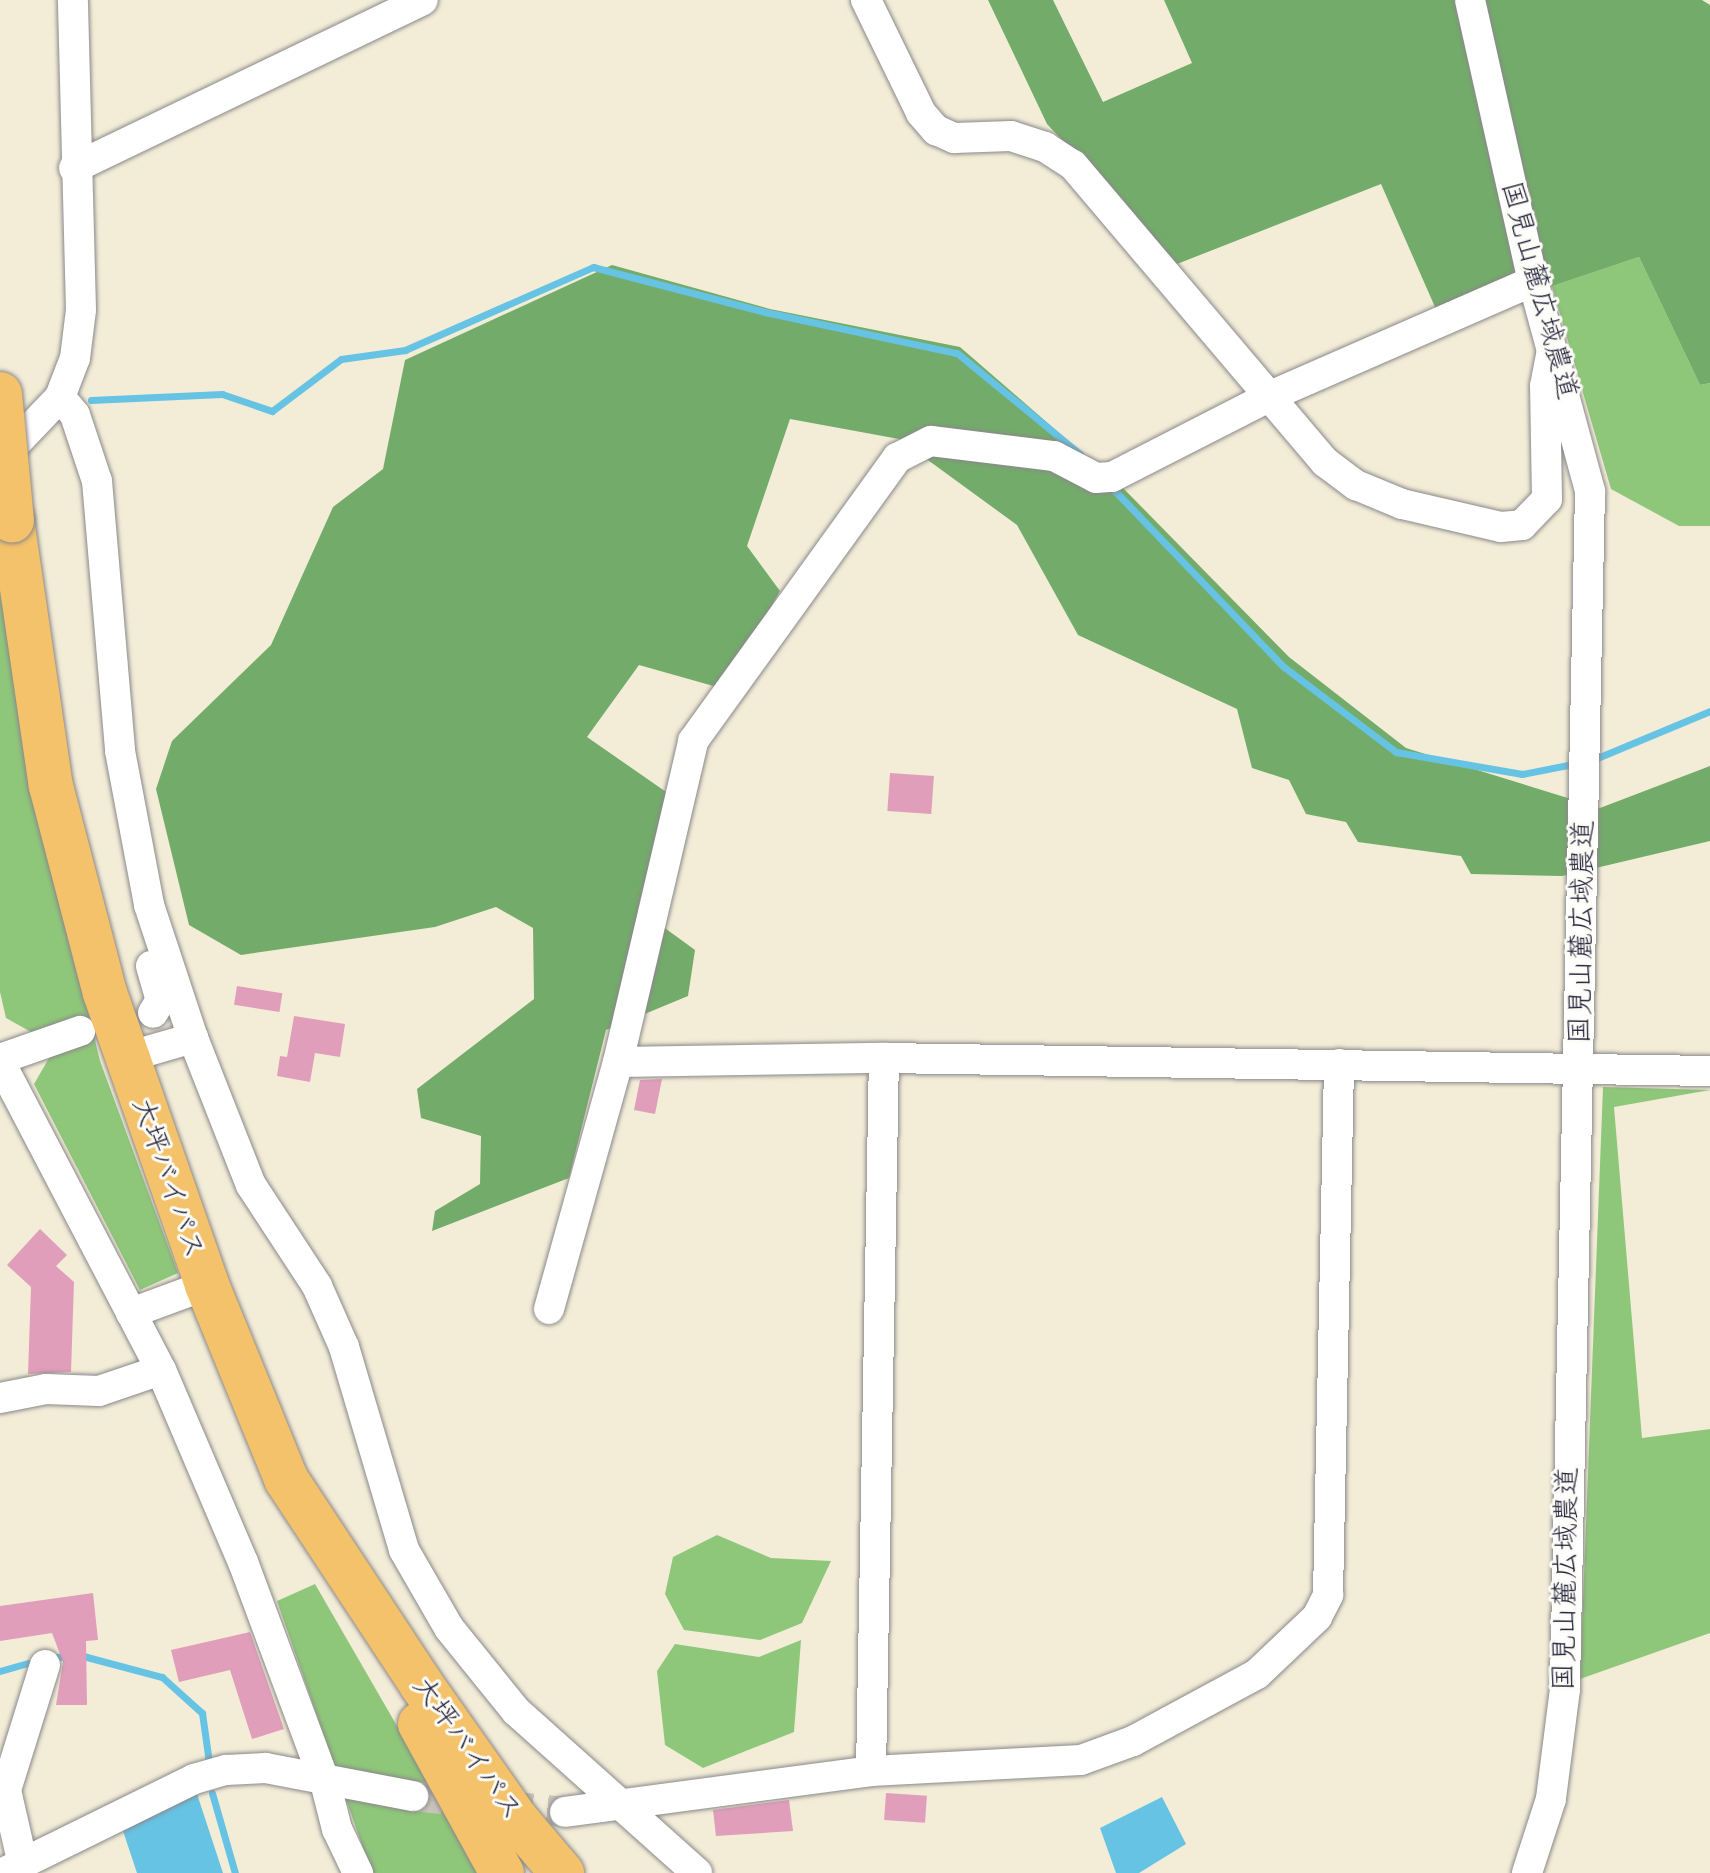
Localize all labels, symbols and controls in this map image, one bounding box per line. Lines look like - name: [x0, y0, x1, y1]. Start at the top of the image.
- street label: 国見山麓広域農道: [1495, 177, 1585, 403]
- street label: 国見山麓広域農道: [1562, 820, 1600, 1044]
- street label: 大坪バイパス: [126, 1093, 212, 1263]
- street label: 国見山麓広域農道: [1546, 1467, 1584, 1691]
- street label: 大坪バイパス: [406, 1670, 530, 1826]

